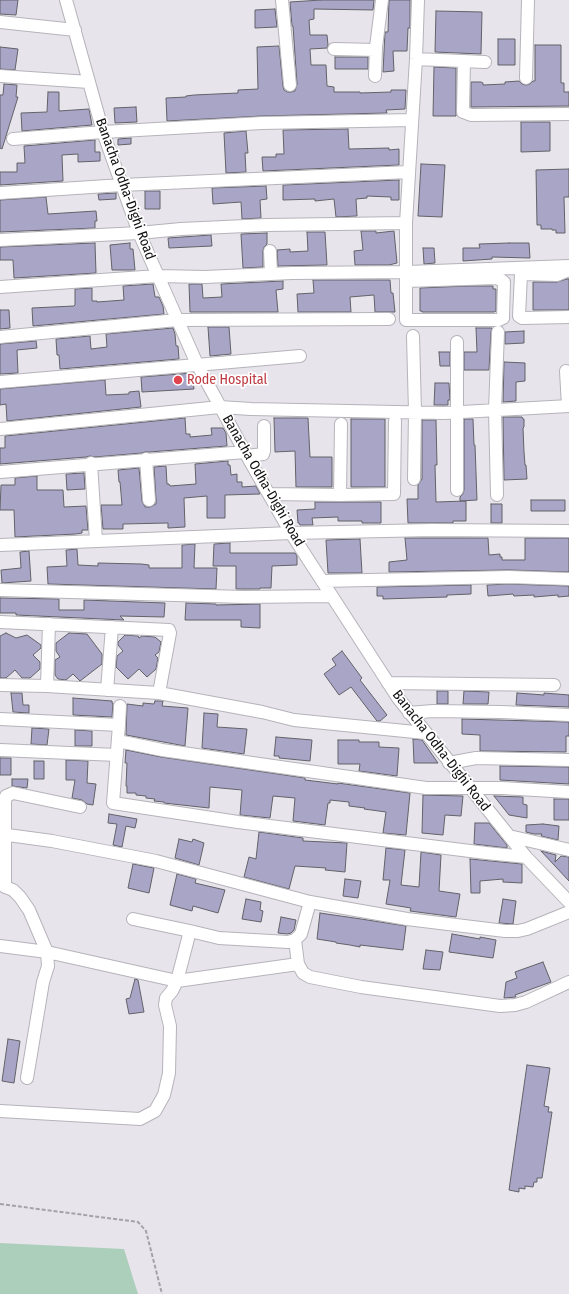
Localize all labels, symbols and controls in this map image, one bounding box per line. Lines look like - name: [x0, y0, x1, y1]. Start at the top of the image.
- street label: Banacha Odha-Dighi Road: [92, 116, 158, 262]
- place label: Rode Hospital: [187, 372, 267, 388]
- marker: Rode Hospital: [172, 374, 184, 386]
- street label: Banacha Odha-Dighi Road: [218, 412, 308, 550]
- street label: Banacha Odha-Dighi Road: [388, 687, 494, 815]

